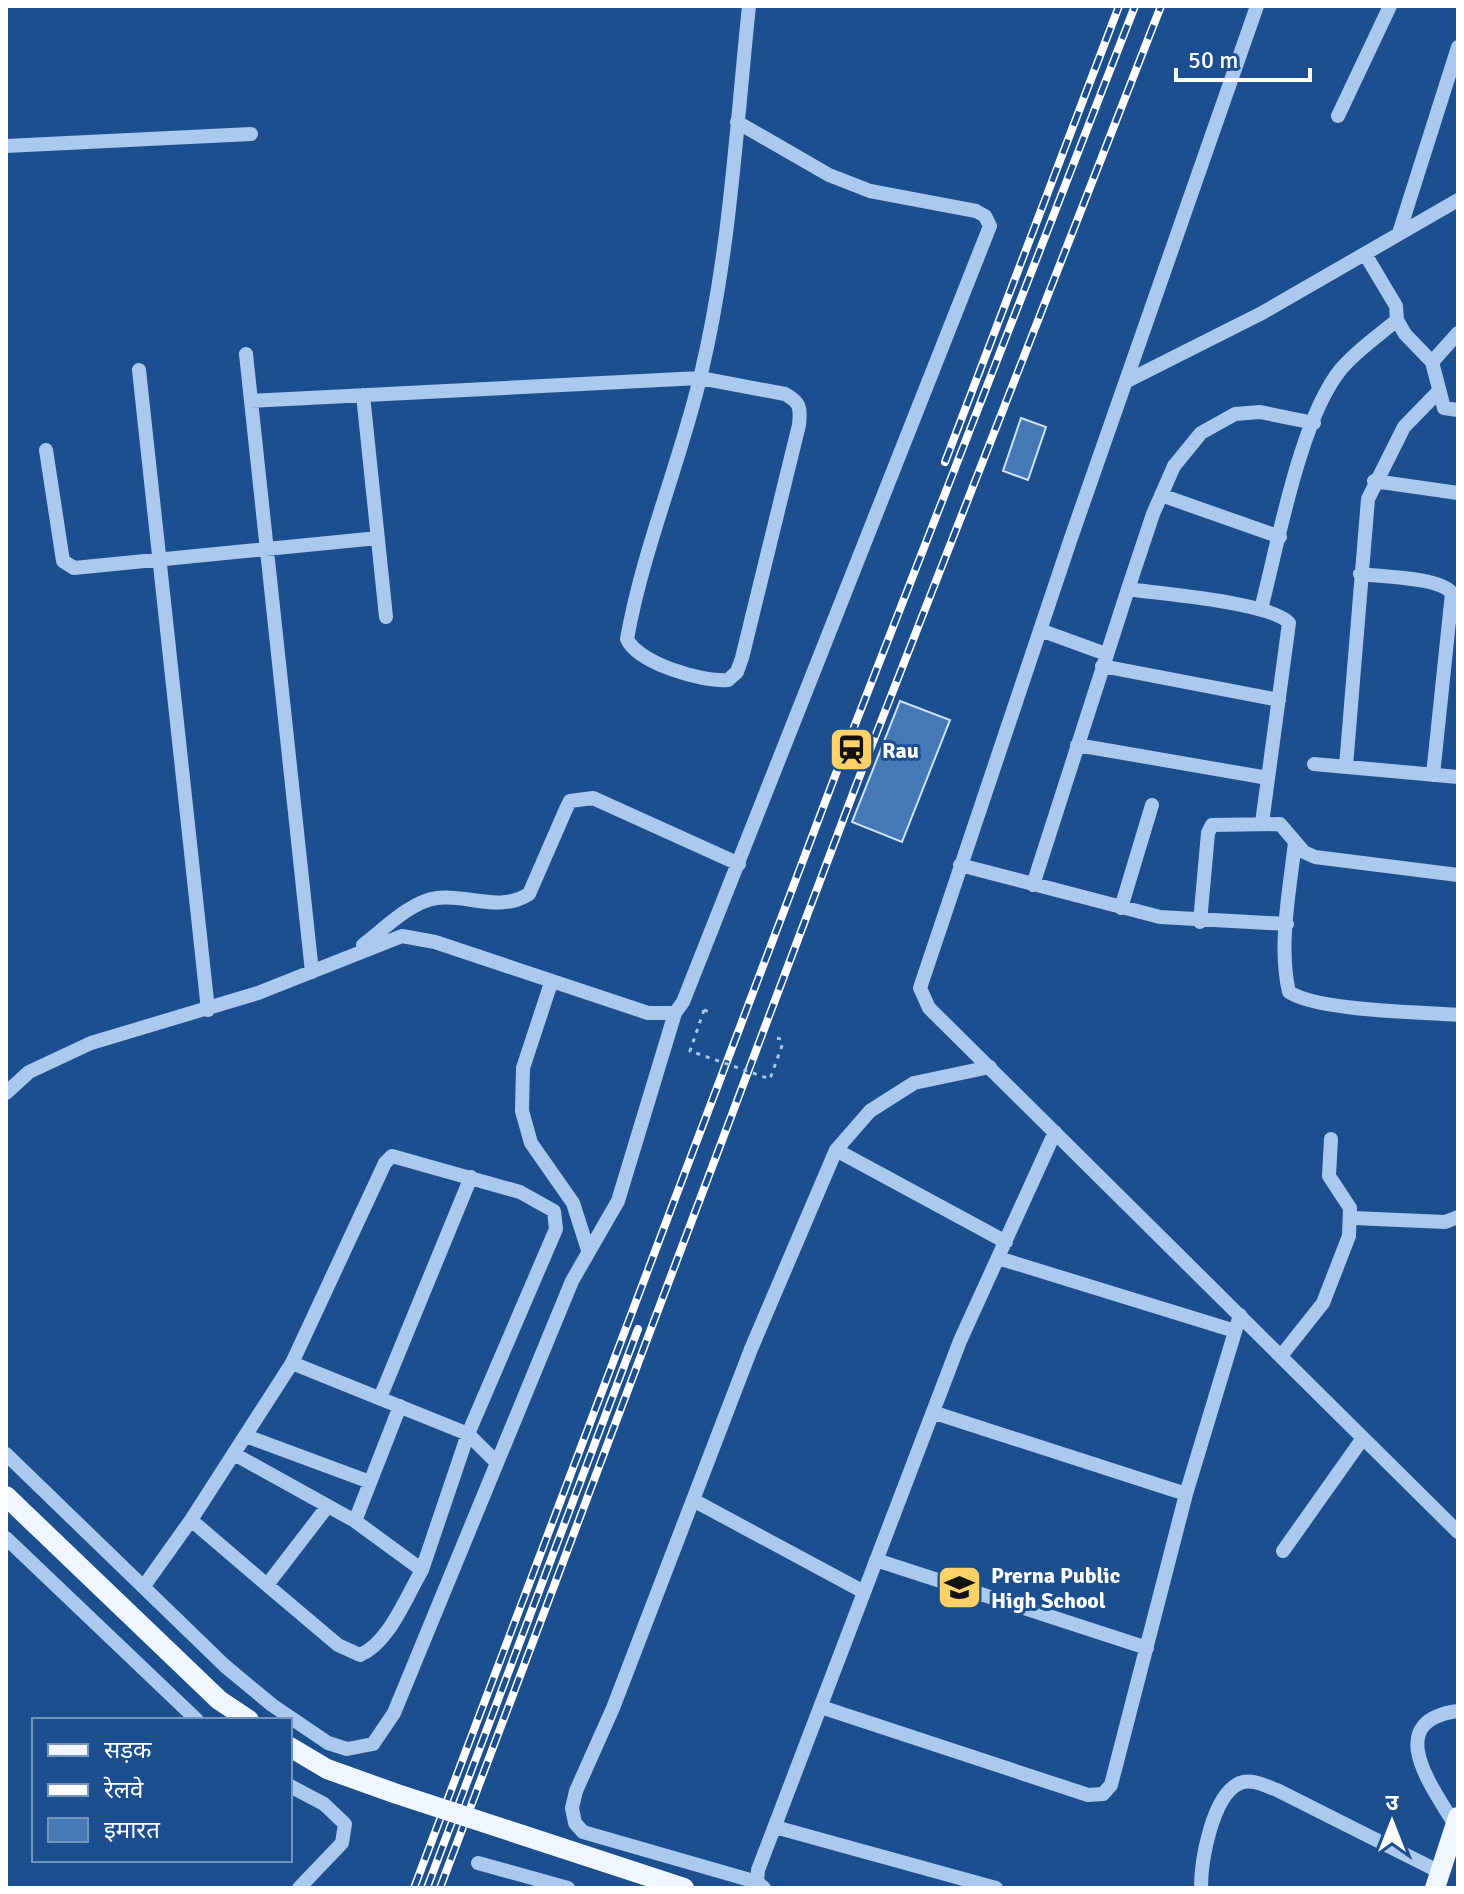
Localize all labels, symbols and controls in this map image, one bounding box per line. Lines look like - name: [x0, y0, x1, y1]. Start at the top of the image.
- scale bar: [1176, 32, 1310, 82]
- text: 50 m: [1188, 45, 1238, 75]
- station icon: Rau: [827, 726, 875, 774]
- place label: Rau: [882, 737, 919, 764]
- place label: Prerna Public High School: [991, 1562, 1120, 1614]
- school or university icon: Prerna Public High School: [936, 1564, 984, 1612]
- legend: [32, 1718, 292, 1862]
- text: सड़क: [104, 1735, 152, 1765]
- text: रेलवे: [103, 1775, 144, 1805]
- north arrow: [1352, 1782, 1432, 1862]
- text: उ: [1386, 1789, 1400, 1816]
- text: इमारत: [104, 1815, 161, 1845]

